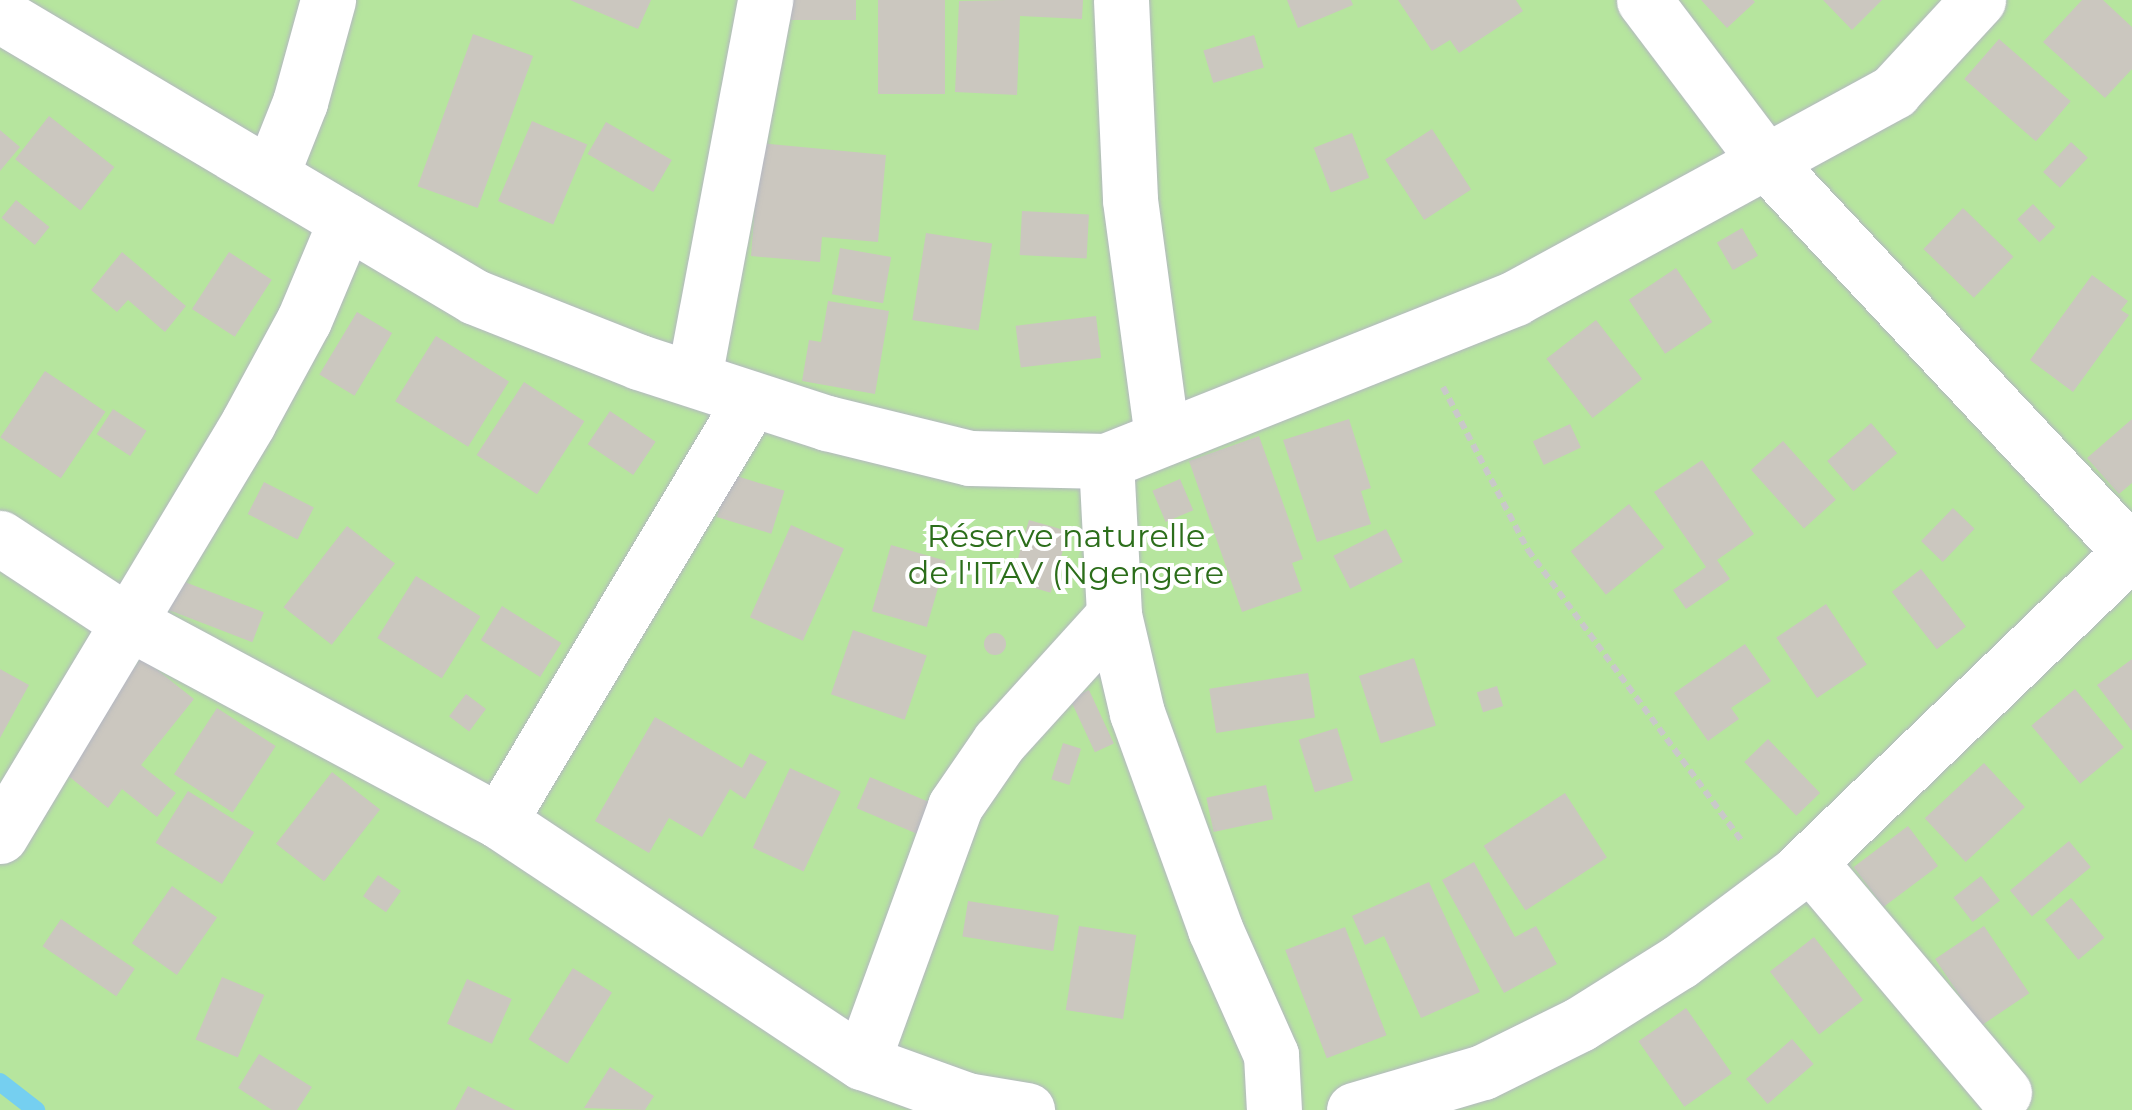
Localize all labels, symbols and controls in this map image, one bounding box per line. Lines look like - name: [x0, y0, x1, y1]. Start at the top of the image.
- park label: Réserve naturelle de l'ITAV (Ngengere: [908, 518, 1224, 593]

